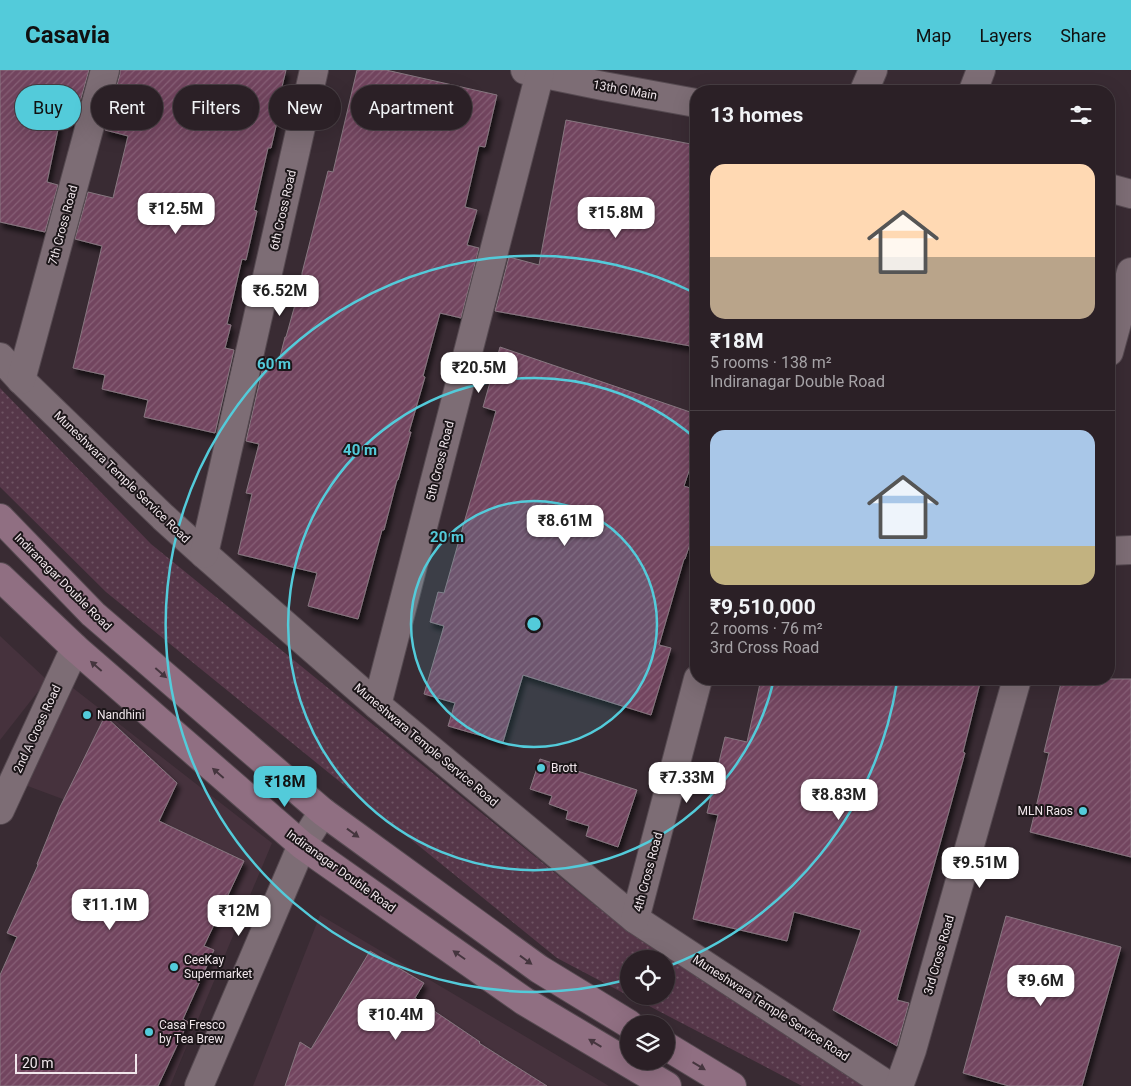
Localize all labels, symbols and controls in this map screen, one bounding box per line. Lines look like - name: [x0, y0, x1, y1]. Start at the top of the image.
- text: Casavia: [25, 21, 110, 49]
- text: Map: [916, 25, 951, 46]
- text: Layers: [979, 25, 1032, 46]
- text: Share: [1060, 25, 1106, 46]
- street label: 13th G Main: [592, 77, 658, 103]
- chip: Buy: [15, 85, 81, 130]
- chip: Rent: [91, 85, 163, 130]
- chip: Filters: [173, 85, 259, 130]
- chip: New: [269, 85, 341, 130]
- chip: Apartment: [351, 85, 472, 130]
- icon: filters: [1067, 101, 1095, 129]
- text: 13 homes: [710, 103, 803, 127]
- street label: 6th Cross Road: [267, 169, 299, 251]
- street label: 7th Cross Road: [46, 184, 80, 266]
- pin: ₹12.5M: [135, 192, 217, 235]
- pin: ₹15.8M: [575, 196, 657, 239]
- icon: home: [858, 197, 948, 287]
- text: ₹12.5M: [149, 199, 203, 218]
- text: ₹15.8M: [589, 203, 643, 222]
- pin: ₹6.52M: [239, 274, 321, 317]
- text: ₹6.52M: [253, 281, 307, 300]
- text: ₹18M: [710, 329, 764, 353]
- pin: ₹20.5M: [438, 352, 520, 394]
- text: 5 rooms · 138 m²: [710, 353, 832, 372]
- text: 60 m: [257, 355, 291, 373]
- text: ₹20.5M: [452, 358, 506, 377]
- text: Indiranagar Double Road: [710, 372, 885, 391]
- street label: Muneshwara Temple Service Road: [51, 408, 193, 546]
- street label: 5th Cross Road: [423, 420, 457, 502]
- text: 40 m: [343, 441, 377, 459]
- icon: home: [858, 462, 948, 552]
- pin: ₹8.61M: [524, 504, 606, 547]
- text: ₹8.61M: [538, 511, 592, 530]
- text: 20 m: [430, 528, 464, 546]
- street label: Indiranagar Double Road: [12, 531, 114, 633]
- text: ₹9,510,000: [710, 595, 816, 619]
- centre of rings: [525, 615, 543, 633]
- text: 2 rooms · 76 m²: [710, 619, 823, 638]
- text: 3rd Cross Road: [710, 638, 819, 657]
- one-way arrow: [90, 660, 102, 672]
- one-way arrow: [155, 667, 167, 678]
- street label: Muneshwara Temple Service Road: [351, 681, 501, 809]
- street label: 2nd A Cross Road: [10, 683, 64, 775]
- place label: Nandhini: [97, 708, 145, 722]
- marker: Nandhini: [81, 709, 93, 721]
- place label: Brott: [551, 761, 577, 775]
- marker: Brott: [535, 762, 547, 774]
- pin: ₹7.33M: [646, 762, 728, 804]
- pin: ₹18M: [255, 766, 315, 808]
- one-way arrow: [212, 767, 225, 778]
- text: ₹7.33M: [660, 768, 714, 787]
- text: ₹18M: [265, 772, 305, 791]
- pin: ₹8.83M: [798, 778, 880, 821]
- text: ₹8.83M: [812, 785, 866, 804]
- place label: MLN Raos: [1018, 804, 1073, 818]
- marker: MLN Raos: [1077, 805, 1089, 817]
- street label: Indiranagar Double Road: [284, 827, 398, 915]
- one-way arrow: [346, 828, 359, 839]
- street label: 4th Cross Road: [631, 831, 665, 913]
- pin: ₹9.51M: [939, 846, 1021, 889]
- text: ₹9.51M: [953, 853, 1007, 872]
- pin: ₹11.1M: [69, 888, 151, 931]
- pin: ₹12M: [209, 894, 269, 937]
- text: ₹11.1M: [83, 895, 137, 914]
- text: ₹12M: [219, 901, 259, 920]
- street label: 3rd Cross Road: [921, 914, 957, 996]
- one-way arrow: [452, 950, 466, 960]
- map controls: [620, 950, 675, 1070]
- button: locate: [620, 950, 675, 1005]
- street label: Muneshwara Temple Service Road: [690, 952, 852, 1064]
- place label: CeeKay Supermarket: [184, 953, 252, 981]
- one-way arrow: [520, 955, 533, 965]
- marker: CeeKay Supermarket: [168, 961, 180, 973]
- pin: ₹9.6M: [1006, 964, 1076, 1007]
- text: ₹9.6M: [1018, 971, 1064, 990]
- pin: ₹10.4M: [355, 998, 437, 1041]
- text: ₹10.4M: [369, 1005, 423, 1024]
- button: layers: [620, 1015, 675, 1070]
- place label: Casa Fresco by Tea Brew: [159, 1018, 225, 1046]
- marker: Casa Fresco by Tea Brew: [143, 1026, 155, 1038]
- one-way arrow: [589, 1039, 602, 1048]
- scale bar: [15, 1051, 138, 1074]
- text: 20 m: [22, 1055, 54, 1071]
- one-way arrow: [693, 1062, 706, 1071]

